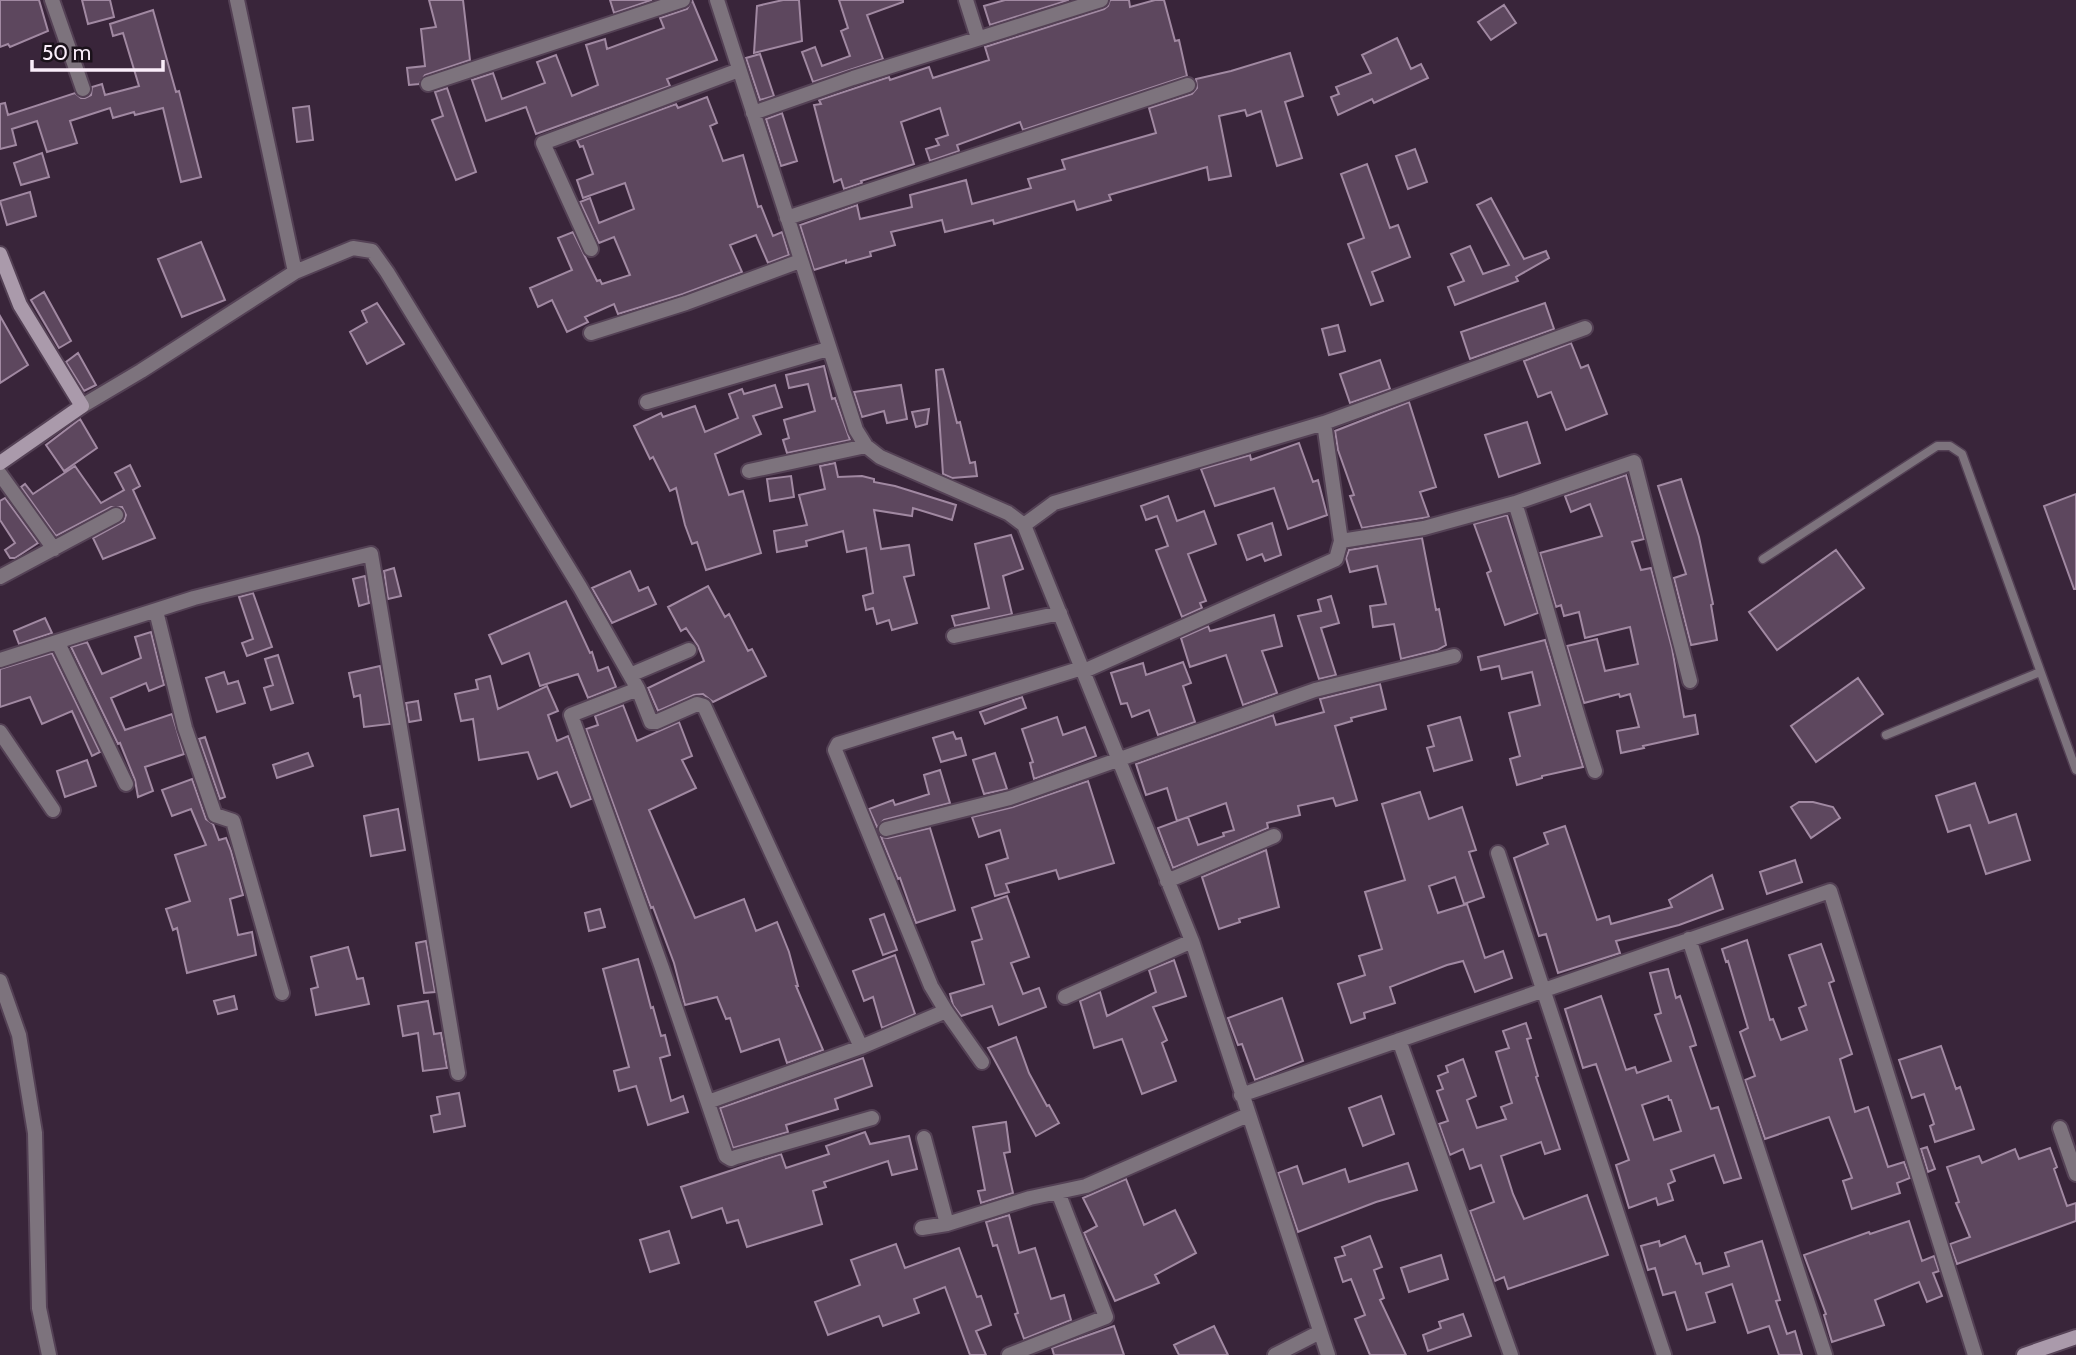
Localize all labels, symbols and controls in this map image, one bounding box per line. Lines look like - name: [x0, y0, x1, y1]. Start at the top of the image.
- scale bar: [32, 28, 163, 72]
- text: 50 m: [42, 40, 91, 65]

